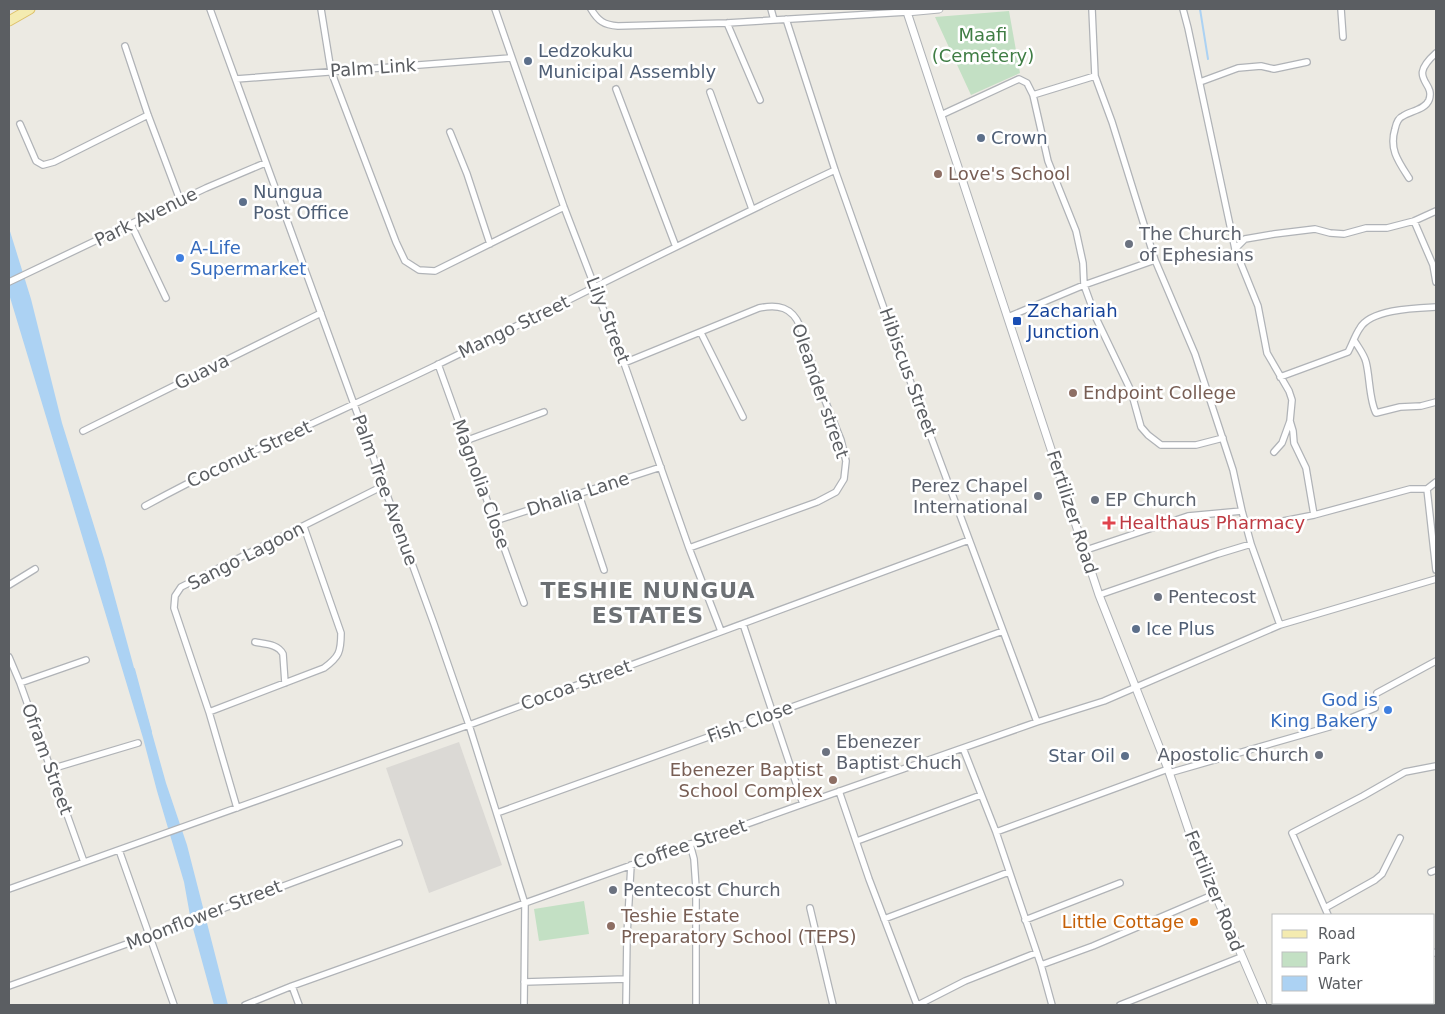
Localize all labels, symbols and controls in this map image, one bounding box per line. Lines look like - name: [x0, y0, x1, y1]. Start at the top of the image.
- park label: Maafi (Cemetery): [932, 24, 1034, 66]
- place label: Ledzokuku Municipal Assembly: [538, 40, 717, 82]
- street label: Palm Link: [329, 54, 417, 81]
- marker: Ledzokuku Municipal Assembly: [522, 55, 534, 67]
- place label: Crown: [991, 127, 1048, 148]
- marker: Crown: [975, 132, 987, 144]
- place label: Love's School: [948, 163, 1070, 184]
- marker: Love's School: [932, 168, 944, 180]
- place label: Nungua Post Office: [253, 181, 349, 223]
- street label: Park Avenue: [91, 183, 200, 250]
- marker: Nungua Post Office: [237, 196, 249, 208]
- place label: The Church of Ephesians: [1138, 223, 1254, 265]
- place label: A-Life Supermarket: [190, 237, 306, 279]
- marker: The Church of Ephesians: [1123, 238, 1135, 250]
- marker: A-Life Supermarket: [174, 252, 186, 264]
- street label: Lily Street: [582, 274, 635, 366]
- street label: Mango Street: [455, 291, 573, 362]
- place label: Zachariah Junction: [1026, 300, 1118, 342]
- street label: Hibiscus Street: [875, 305, 942, 439]
- marker: Zachariah Junction: [1011, 315, 1023, 327]
- street label: Oleander street: [788, 321, 853, 461]
- street label: Guava: [171, 349, 232, 394]
- place label: Endpoint College: [1083, 382, 1236, 403]
- marker: Endpoint College: [1067, 387, 1079, 399]
- street label: Palm Tree Avenue: [348, 411, 423, 568]
- street label: Coconut Street: [183, 416, 314, 492]
- street label: Magnolia Close: [448, 416, 515, 551]
- street label: Fertilizer Road: [1043, 447, 1102, 576]
- street label: Dhalia Lane: [524, 467, 632, 520]
- place label: Perez Chapel International: [911, 475, 1028, 517]
- place label: EP Church: [1105, 489, 1197, 510]
- marker: Perez Chapel International: [1032, 490, 1044, 502]
- marker: EP Church: [1089, 494, 1101, 506]
- place label: Healthaus Pharmacy: [1119, 512, 1305, 533]
- street label: Sango Lagoon: [184, 517, 308, 594]
- marker: Healthaus Pharmacy: [1103, 517, 1115, 529]
- district label: TESHIE NUNGUA ESTATES: [540, 578, 756, 628]
- place label: Pentecost: [1168, 586, 1256, 607]
- marker: Pentecost: [1152, 591, 1164, 603]
- place label: Ice Plus: [1146, 618, 1215, 639]
- marker: Ice Plus: [1130, 623, 1142, 635]
- street label: Cocoa Street: [518, 655, 634, 714]
- place label: God is King Bakery: [1270, 689, 1378, 731]
- street label: Fish Close: [704, 696, 796, 747]
- street label: Ofram Street: [18, 700, 77, 817]
- marker: God is King Bakery: [1382, 704, 1394, 716]
- place label: Ebenezer Baptist Chuch: [836, 731, 962, 773]
- place label: Apostolic Church: [1157, 744, 1309, 765]
- place label: Star Oil: [1048, 745, 1115, 766]
- marker: Ebenezer Baptist Chuch: [820, 746, 832, 758]
- marker: Apostolic Church: [1313, 749, 1325, 761]
- marker: Star Oil: [1119, 750, 1131, 762]
- place label: Ebenezer Baptist School Complex: [670, 759, 823, 801]
- marker: Ebenezer Baptist School Complex: [827, 774, 839, 786]
- street label: Coffee Street: [630, 814, 749, 873]
- street label: Fertilizer Road: [1181, 827, 1248, 954]
- street label: Moonflower Street: [123, 875, 285, 954]
- place label: Pentecost Church: [623, 879, 781, 900]
- marker: Pentecost Church: [607, 884, 619, 896]
- place label: Teshie Estate Preparatory School (TEPS): [620, 905, 857, 947]
- place label: Little Cottage: [1062, 911, 1184, 932]
- legend: [1272, 914, 1435, 1004]
- marker: Little Cottage: [1188, 916, 1200, 928]
- marker: Teshie Estate Preparatory School (TEPS): [605, 920, 617, 932]
- text: Road: [1318, 925, 1356, 943]
- text: Park: [1318, 950, 1351, 968]
- text: Water: [1318, 975, 1363, 993]

